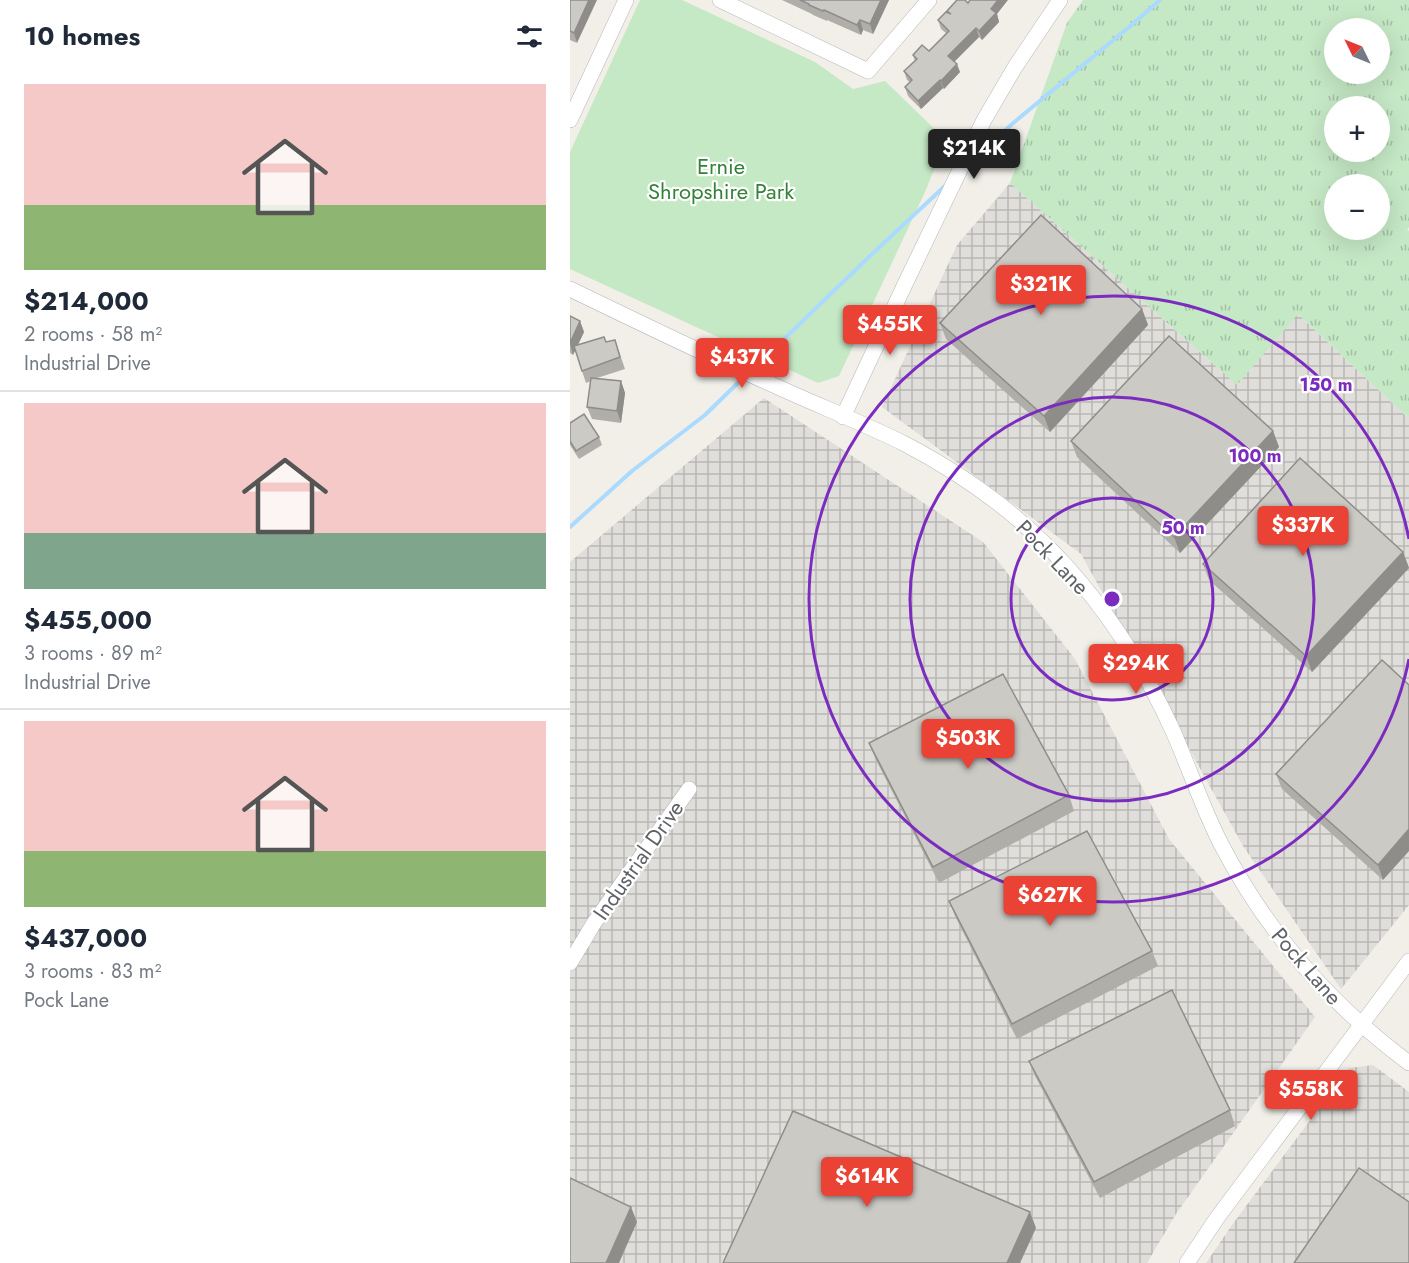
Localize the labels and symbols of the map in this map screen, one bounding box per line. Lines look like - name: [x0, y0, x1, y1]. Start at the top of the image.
- north arrow: [1324, 18, 1390, 84]
- pin: $214K: [932, 129, 1016, 180]
- park label: Ernie Shropshire Park: [648, 150, 794, 207]
- pin: $321K: [999, 265, 1083, 316]
- pin: $455K: [848, 305, 932, 356]
- pin: $437K: [700, 338, 784, 389]
- text: 150 m: [1300, 372, 1352, 398]
- text: 100 m: [1228, 443, 1282, 469]
- pin: $337K: [1261, 506, 1345, 557]
- street label: Pock Lane: [1009, 512, 1097, 602]
- text: 50 m: [1161, 515, 1205, 541]
- centre of rings: [1102, 589, 1122, 609]
- pin: $294K: [1094, 644, 1178, 695]
- pin: $503K: [926, 719, 1010, 770]
- street label: Industrial Drive: [585, 794, 691, 926]
- pin: $627K: [1008, 876, 1092, 927]
- street label: Pock Lane: [1264, 920, 1350, 1012]
- pin: $558K: [1269, 1070, 1353, 1121]
- pin: $614K: [825, 1157, 909, 1208]

